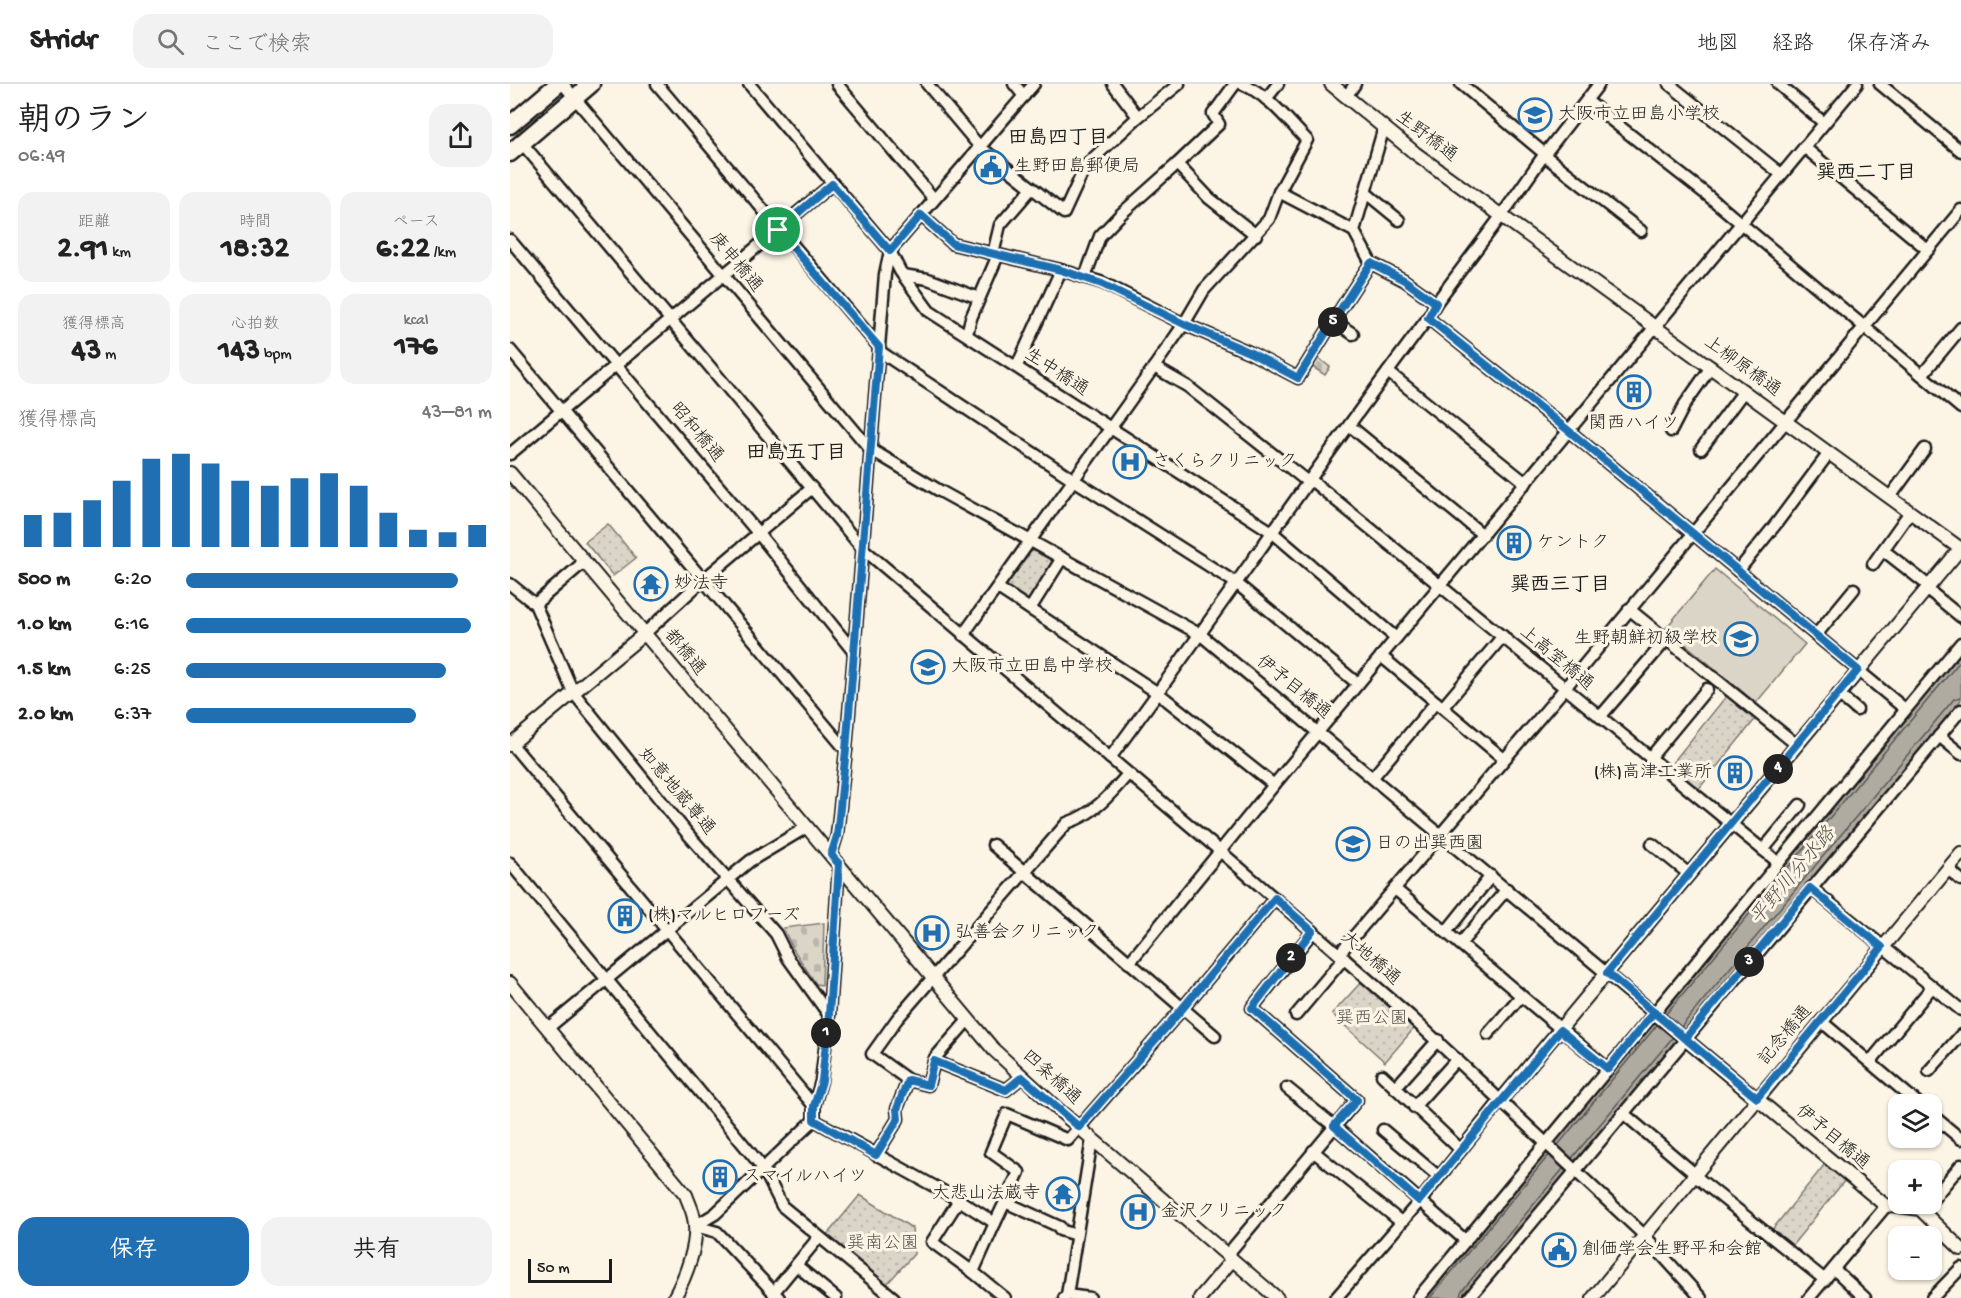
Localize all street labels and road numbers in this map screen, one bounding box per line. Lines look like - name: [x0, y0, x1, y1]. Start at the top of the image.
- street label: 生野橋通: [1391, 106, 1462, 167]
- street label: 庚申橋通: [704, 228, 767, 297]
- street label: 上柳原橋通: [1699, 331, 1785, 402]
- street label: 生中橋通: [1020, 344, 1092, 401]
- street label: 昭和橋通: [665, 398, 728, 467]
- street label: 上高室橋通: [1515, 621, 1598, 696]
- street label: 都橋通: [659, 625, 710, 680]
- street label: 伊予目橋通: [1251, 651, 1335, 724]
- street label: 如意地蔵尊通: [633, 743, 720, 840]
- street label: 大地橋通: [1336, 927, 1405, 991]
- street label: 記念橋通: [1754, 1001, 1817, 1070]
- street label: 四条橋通: [1017, 1045, 1085, 1110]
- street label: 伊予目橋通: [1791, 1100, 1874, 1175]

